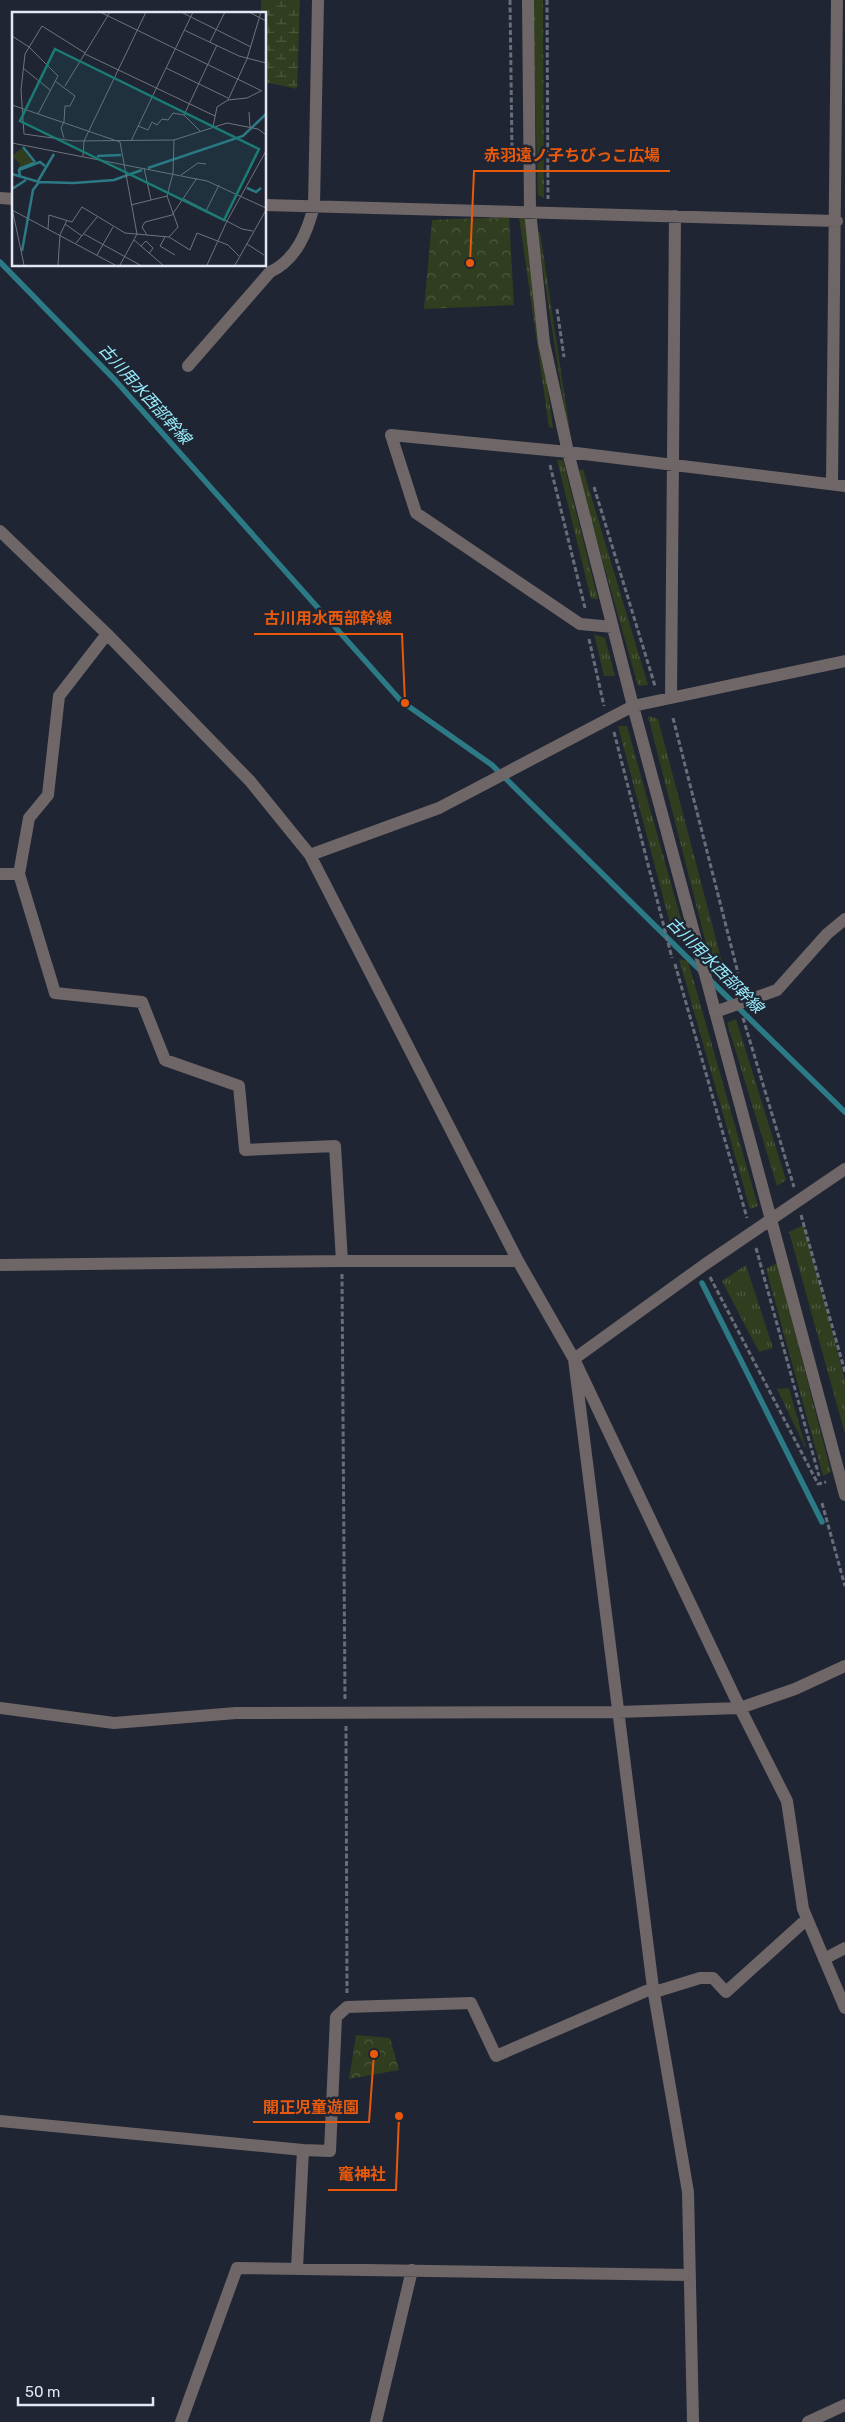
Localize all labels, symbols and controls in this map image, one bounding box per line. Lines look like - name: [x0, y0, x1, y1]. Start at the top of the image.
- inset map: [12, 12, 266, 266]
- callout: 赤羽遠ノ子ちびっこ広場: [474, 140, 670, 171]
- text: 赤羽遠ノ子ちびっこ広場: [484, 146, 660, 165]
- water label: 古川用水西部幹線: [95, 340, 196, 449]
- callout: 古川用水西部幹線: [254, 603, 402, 634]
- text: 古川用水西部幹線: [264, 609, 392, 628]
- water label: 古川用水西部幹線: [663, 913, 768, 1018]
- callout: 開正児童遊園: [253, 2091, 369, 2122]
- text: 開正児童遊園: [263, 2098, 359, 2117]
- callout: 竃神社: [328, 2159, 396, 2190]
- text: 竃神社: [338, 2165, 386, 2184]
- scale bar: [18, 2374, 152, 2406]
- text: 50 m: [25, 2383, 60, 2401]

